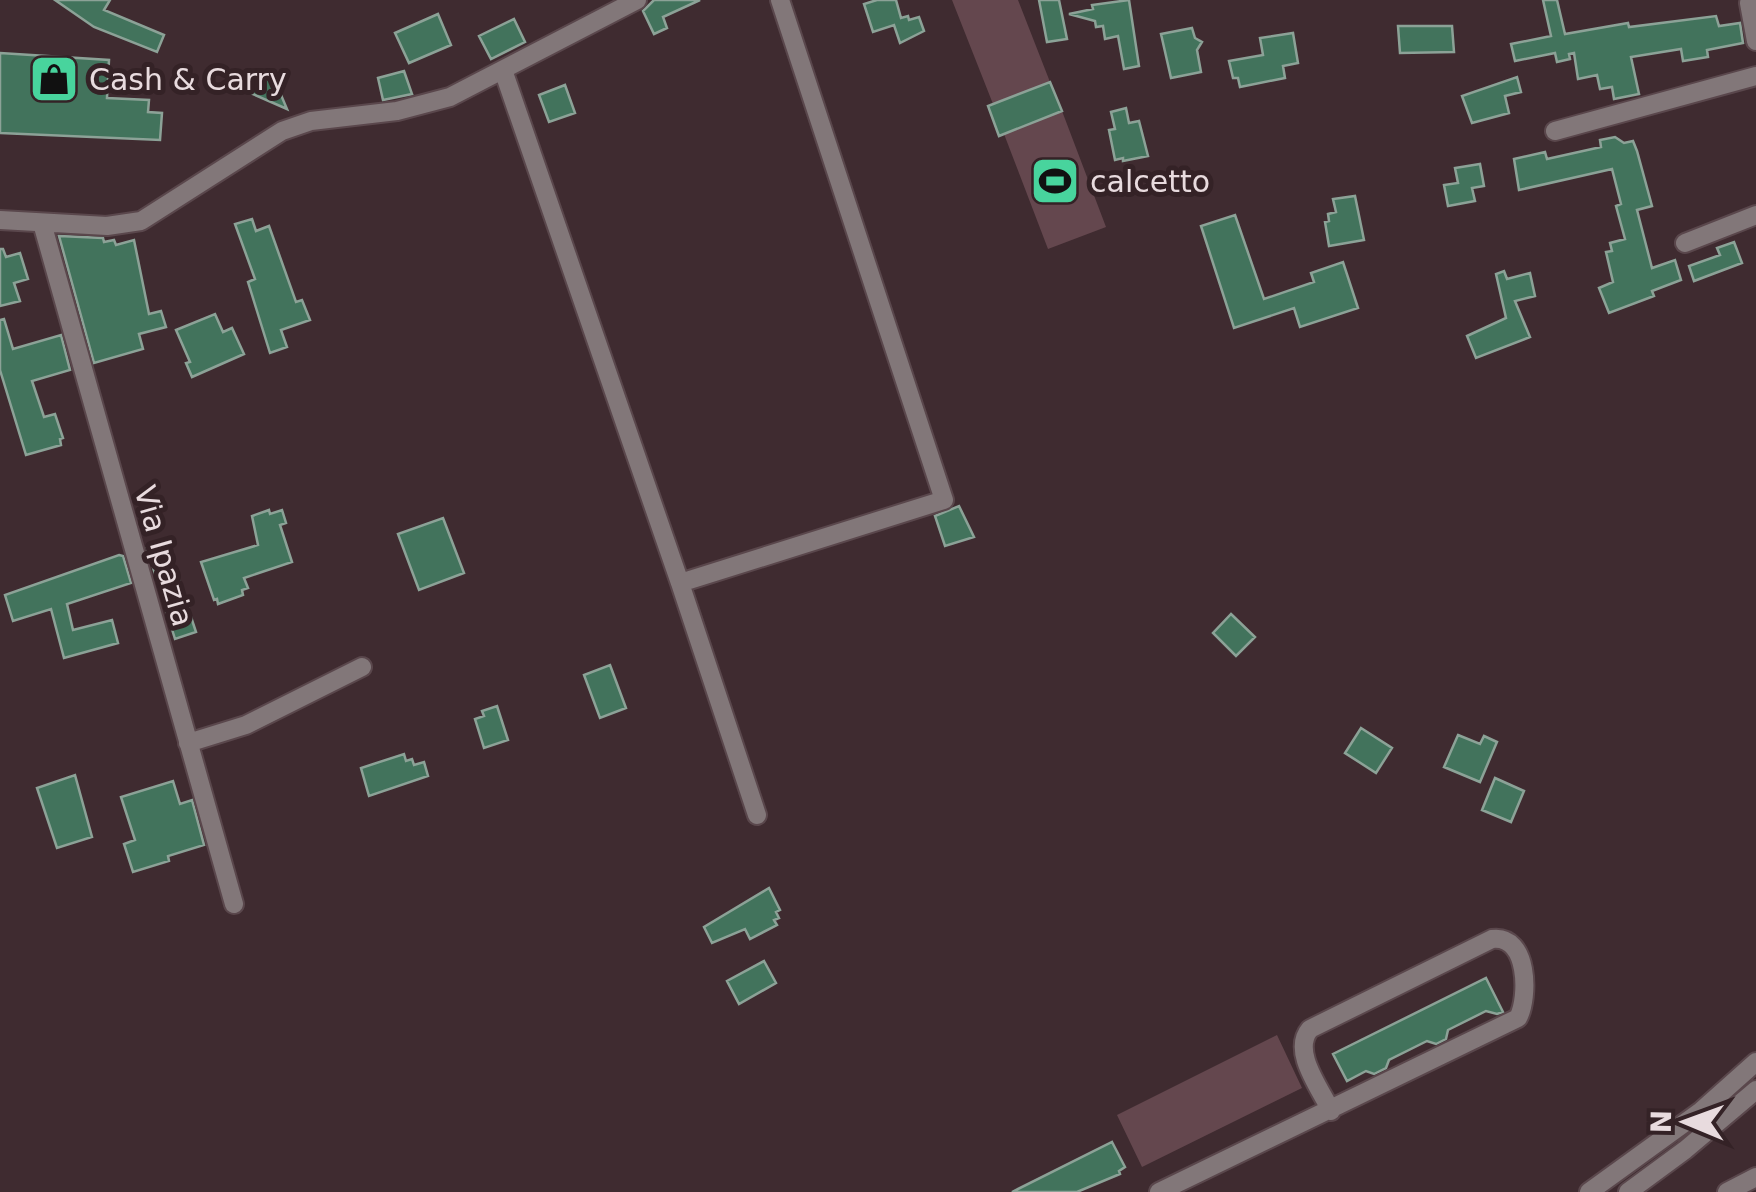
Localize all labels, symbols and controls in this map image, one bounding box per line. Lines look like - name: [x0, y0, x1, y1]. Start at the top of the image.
- shop icon: Cash & Carry: [28, 53, 80, 105]
- place label: Cash & Carry: [89, 62, 287, 97]
- sports icon: calcetto: [1029, 155, 1081, 207]
- place label: calcetto: [1090, 164, 1210, 199]
- street label: Via Ipazia: [127, 482, 201, 630]
- north arrow: [1636, 1072, 1736, 1172]
- text: N: [1645, 1110, 1678, 1134]

